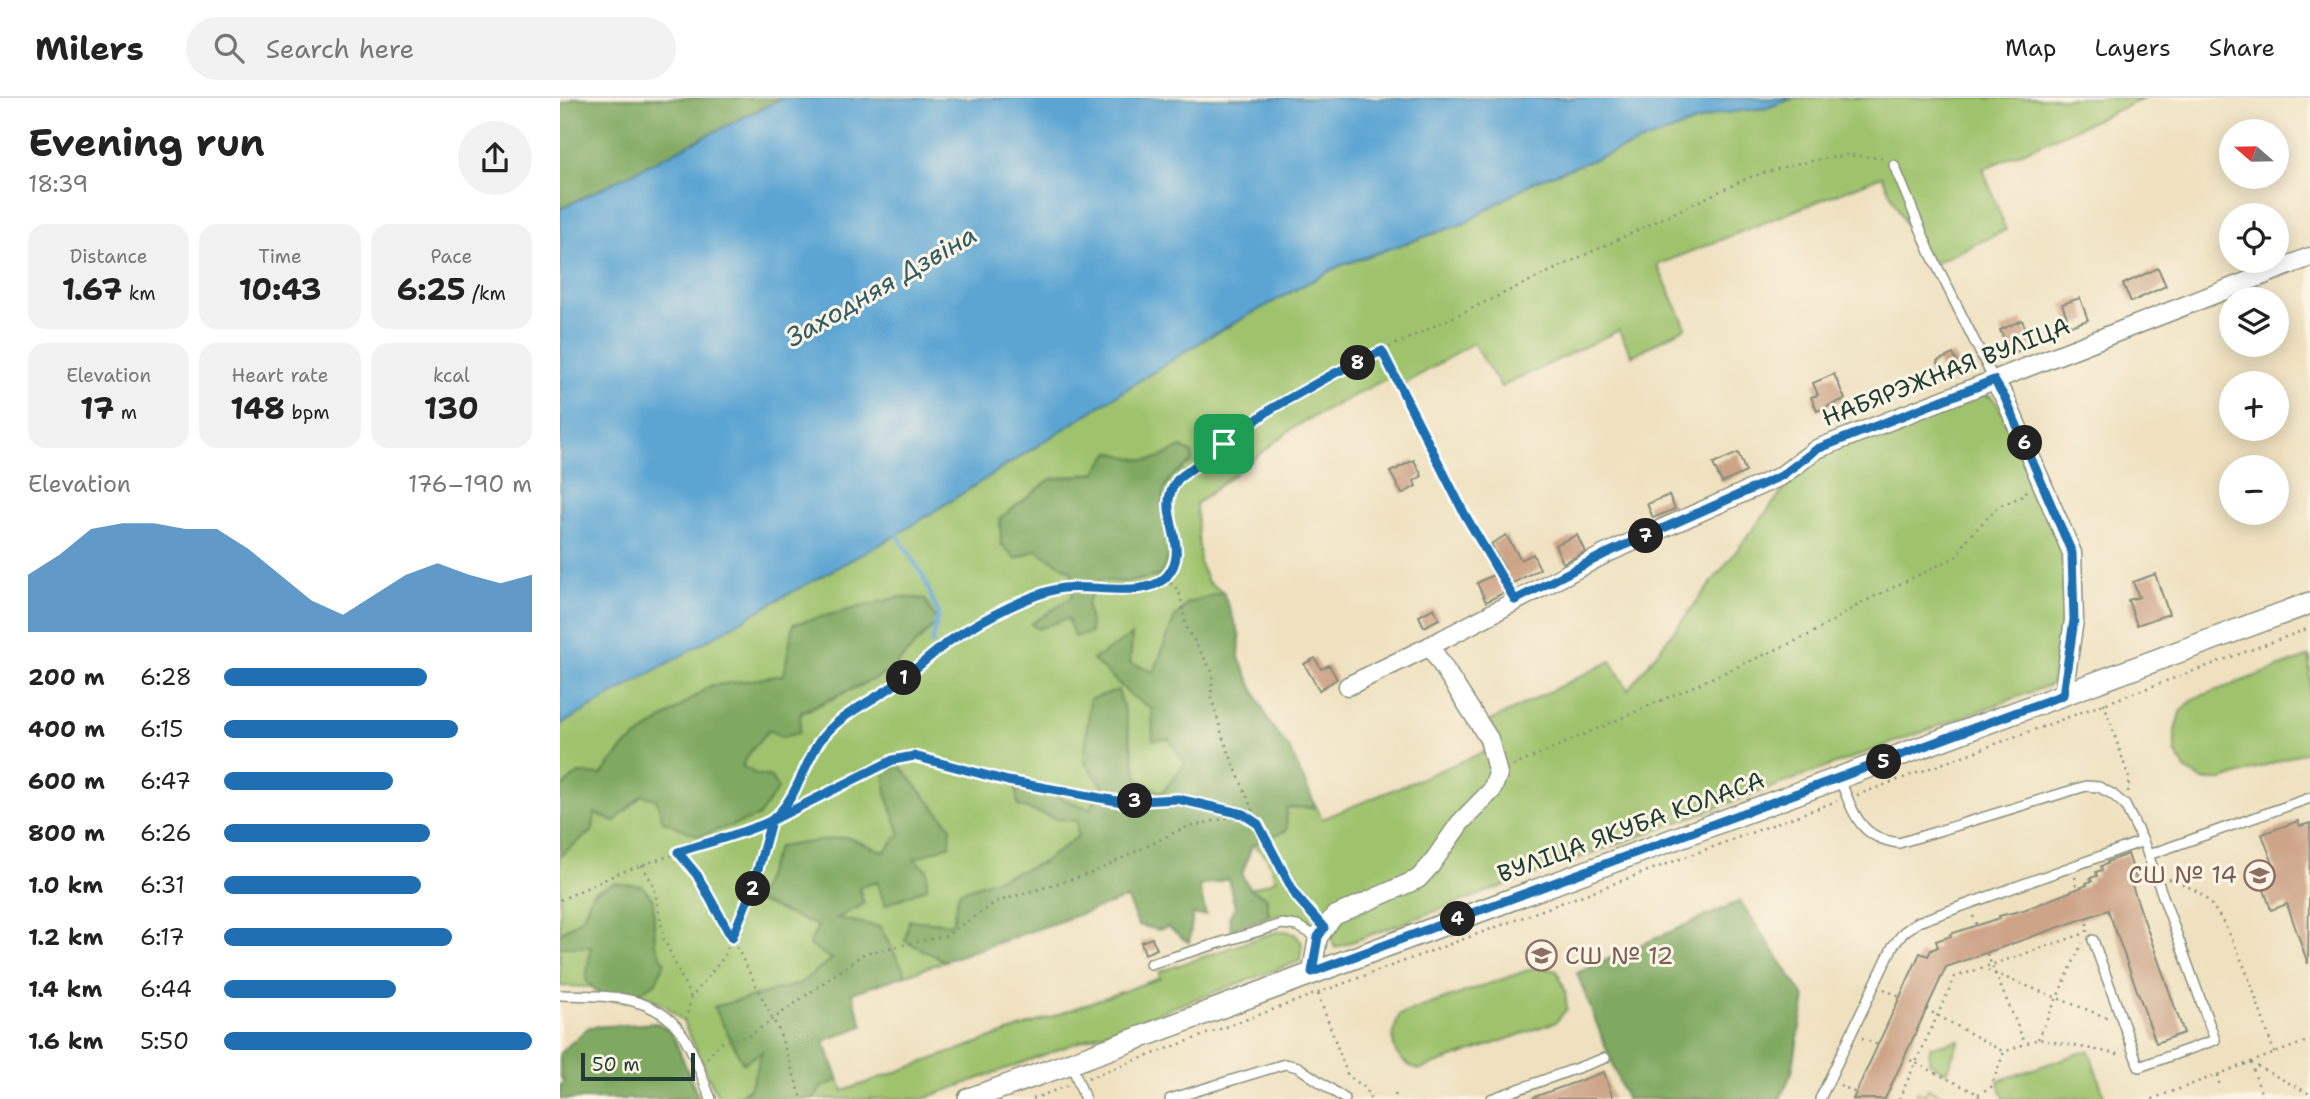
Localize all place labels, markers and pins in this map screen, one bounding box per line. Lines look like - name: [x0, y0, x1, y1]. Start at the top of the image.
- pin: 8: [1340, 345, 1376, 380]
- pin: [1194, 414, 1254, 474]
- pin: 6: [2008, 426, 2042, 460]
- pin: 7: [1628, 518, 1664, 554]
- pin: 1: [886, 660, 922, 696]
- pin: 5: [1866, 744, 1902, 780]
- pin: 3: [1118, 784, 1152, 818]
- school or university icon: СШ № 14: [2243, 858, 2277, 892]
- place label: СШ № 14: [2128, 859, 2237, 891]
- pin: 2: [736, 872, 770, 906]
- pin: 4: [1440, 902, 1476, 936]
- school or university icon: СШ № 12: [1525, 939, 1559, 973]
- place label: СШ № 12: [1565, 940, 1673, 972]

